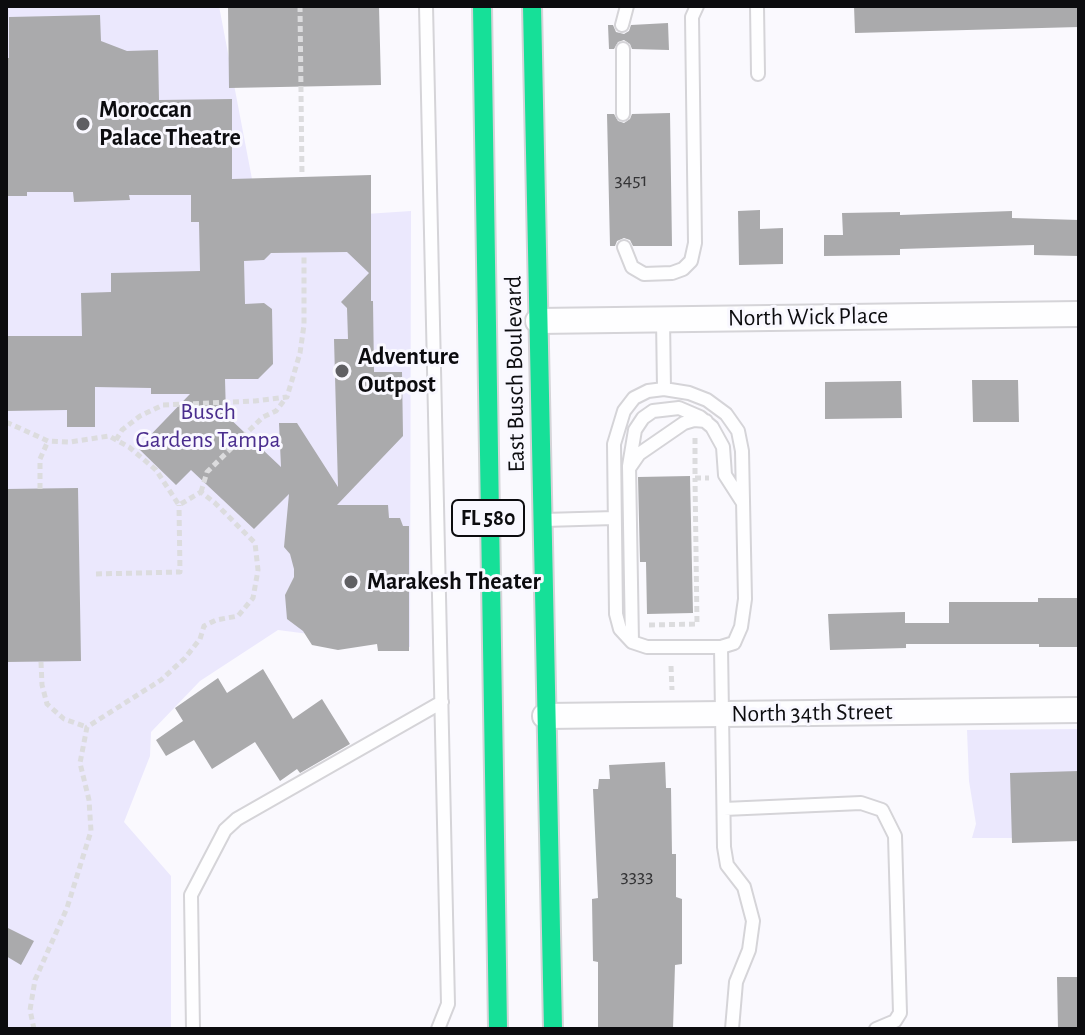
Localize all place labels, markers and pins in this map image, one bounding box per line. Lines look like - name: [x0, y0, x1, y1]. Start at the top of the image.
- place label: Moroccan Palace Theatre: [99, 96, 241, 152]
- marker: Moroccan Palace Theatre: [74, 115, 92, 133]
- place label: Adventure Outpost: [358, 343, 459, 399]
- marker: Adventure Outpost: [333, 362, 351, 380]
- place label: Marakesh Theater: [367, 568, 541, 596]
- marker: Marakesh Theater: [342, 573, 360, 591]

